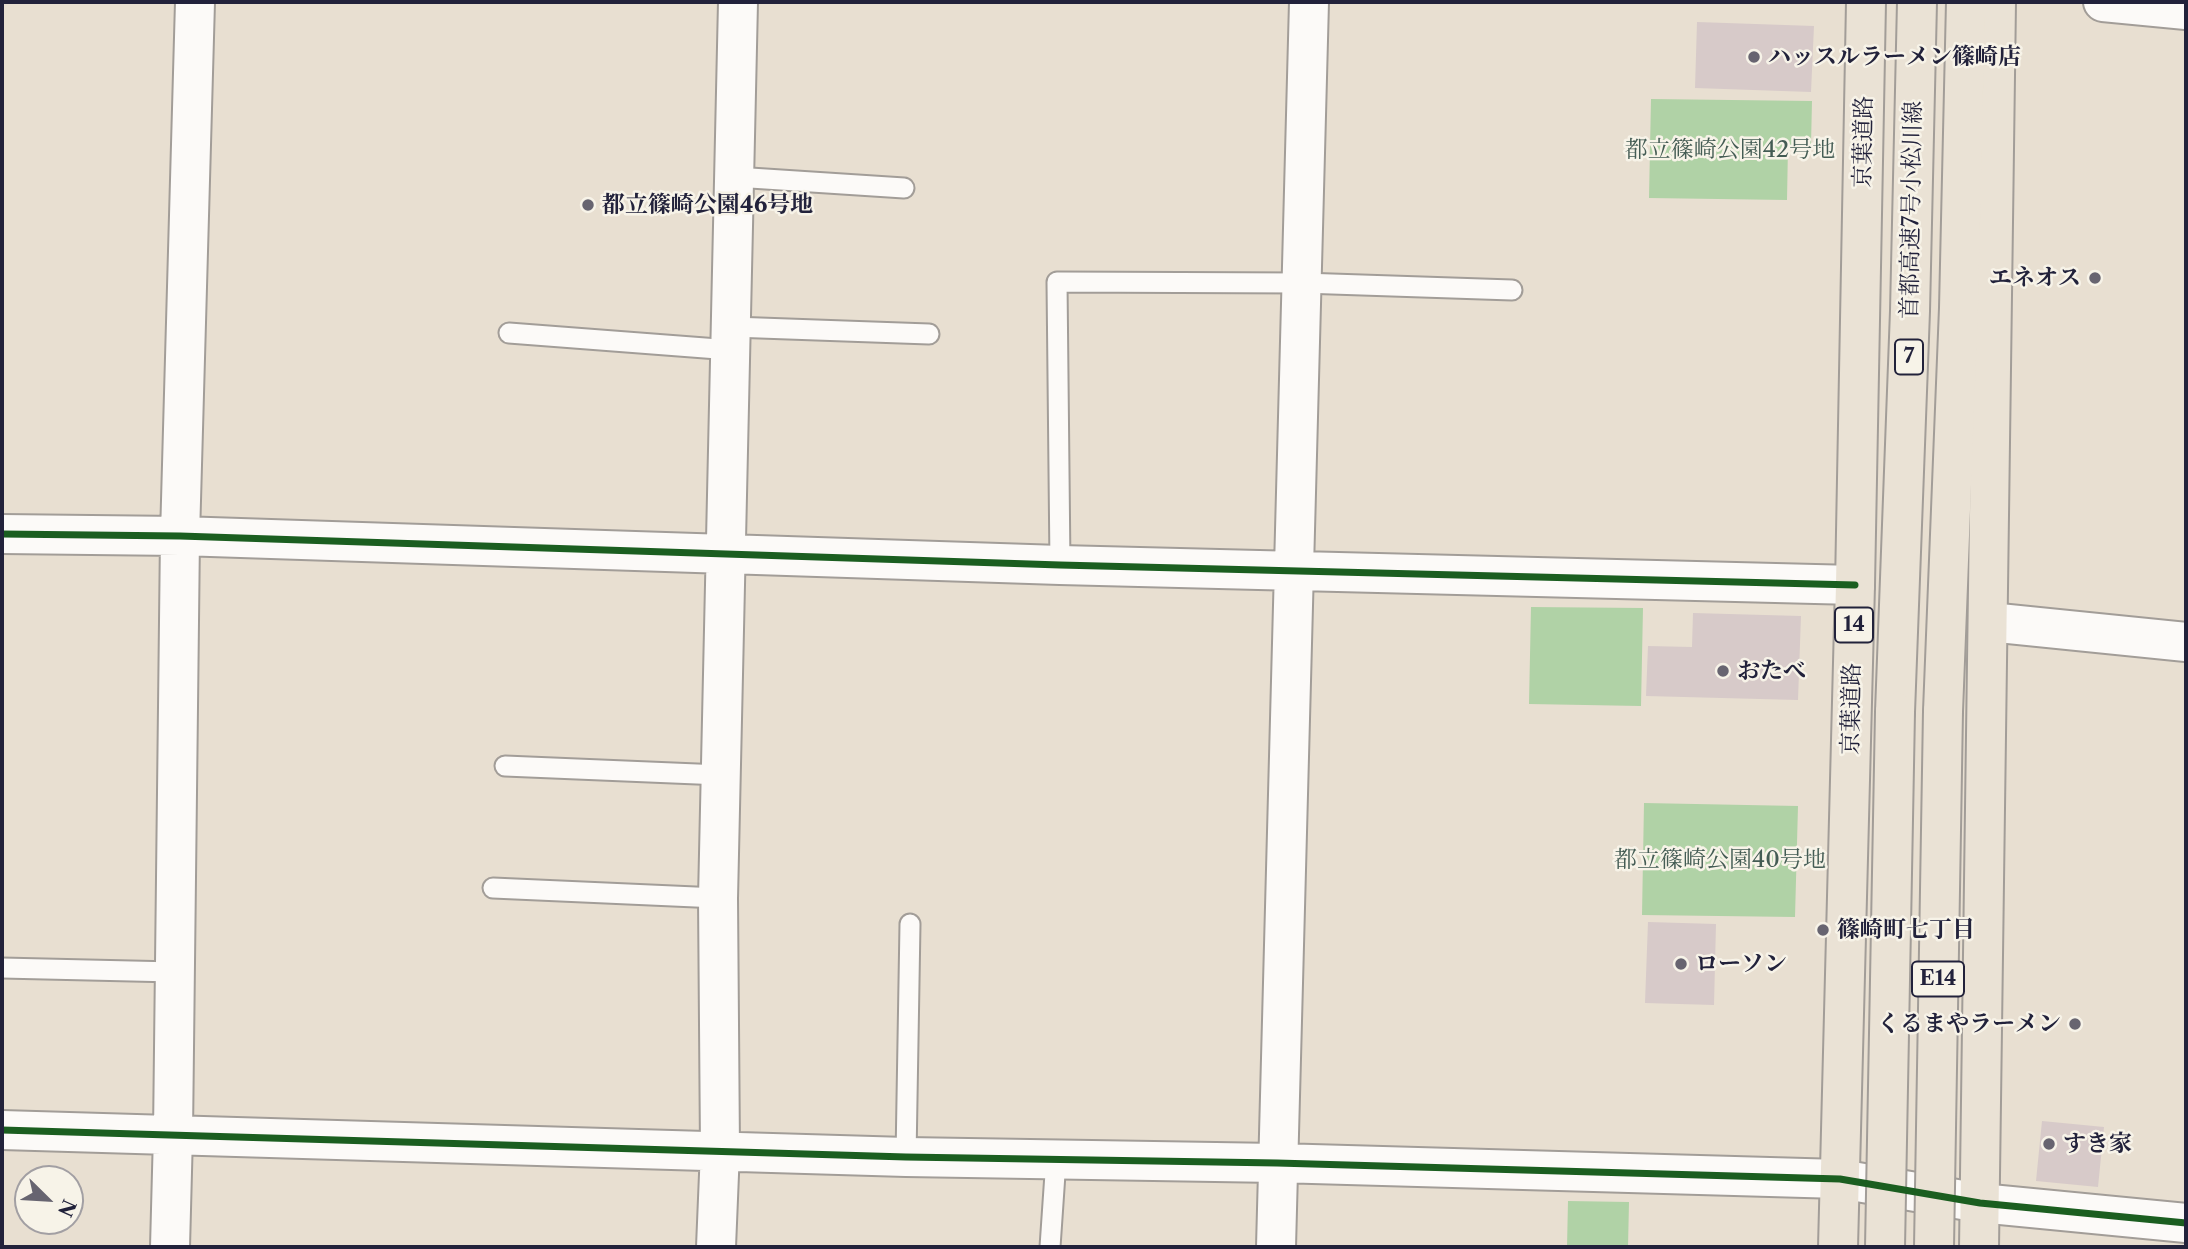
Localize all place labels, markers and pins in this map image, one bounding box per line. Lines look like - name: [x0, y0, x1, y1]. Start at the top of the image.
- place label: ハッスルラーメン篠崎店: [1768, 43, 2021, 71]
- marker: ハッスルラーメン篠崎店: [1746, 49, 1762, 65]
- place label: 都立篠崎公園46号地: [602, 191, 813, 219]
- marker: 都立篠崎公園46号地: [580, 197, 596, 213]
- place label: エネオス: [1989, 264, 2081, 292]
- marker: エネオス: [2087, 270, 2103, 286]
- place label: おたべ: [1737, 657, 1806, 685]
- marker: おたべ: [1715, 663, 1731, 679]
- place label: 篠崎町七丁目: [1837, 916, 1975, 944]
- marker: 篠崎町七丁目: [1815, 922, 1831, 938]
- place label: ローソン: [1695, 950, 1787, 978]
- marker: ローソン: [1673, 956, 1689, 972]
- place label: くるまやラーメン: [1877, 1010, 2061, 1038]
- marker: くるまやラーメン: [2067, 1016, 2083, 1032]
- place label: すき家: [2063, 1130, 2132, 1158]
- marker: すき家: [2041, 1136, 2057, 1152]

